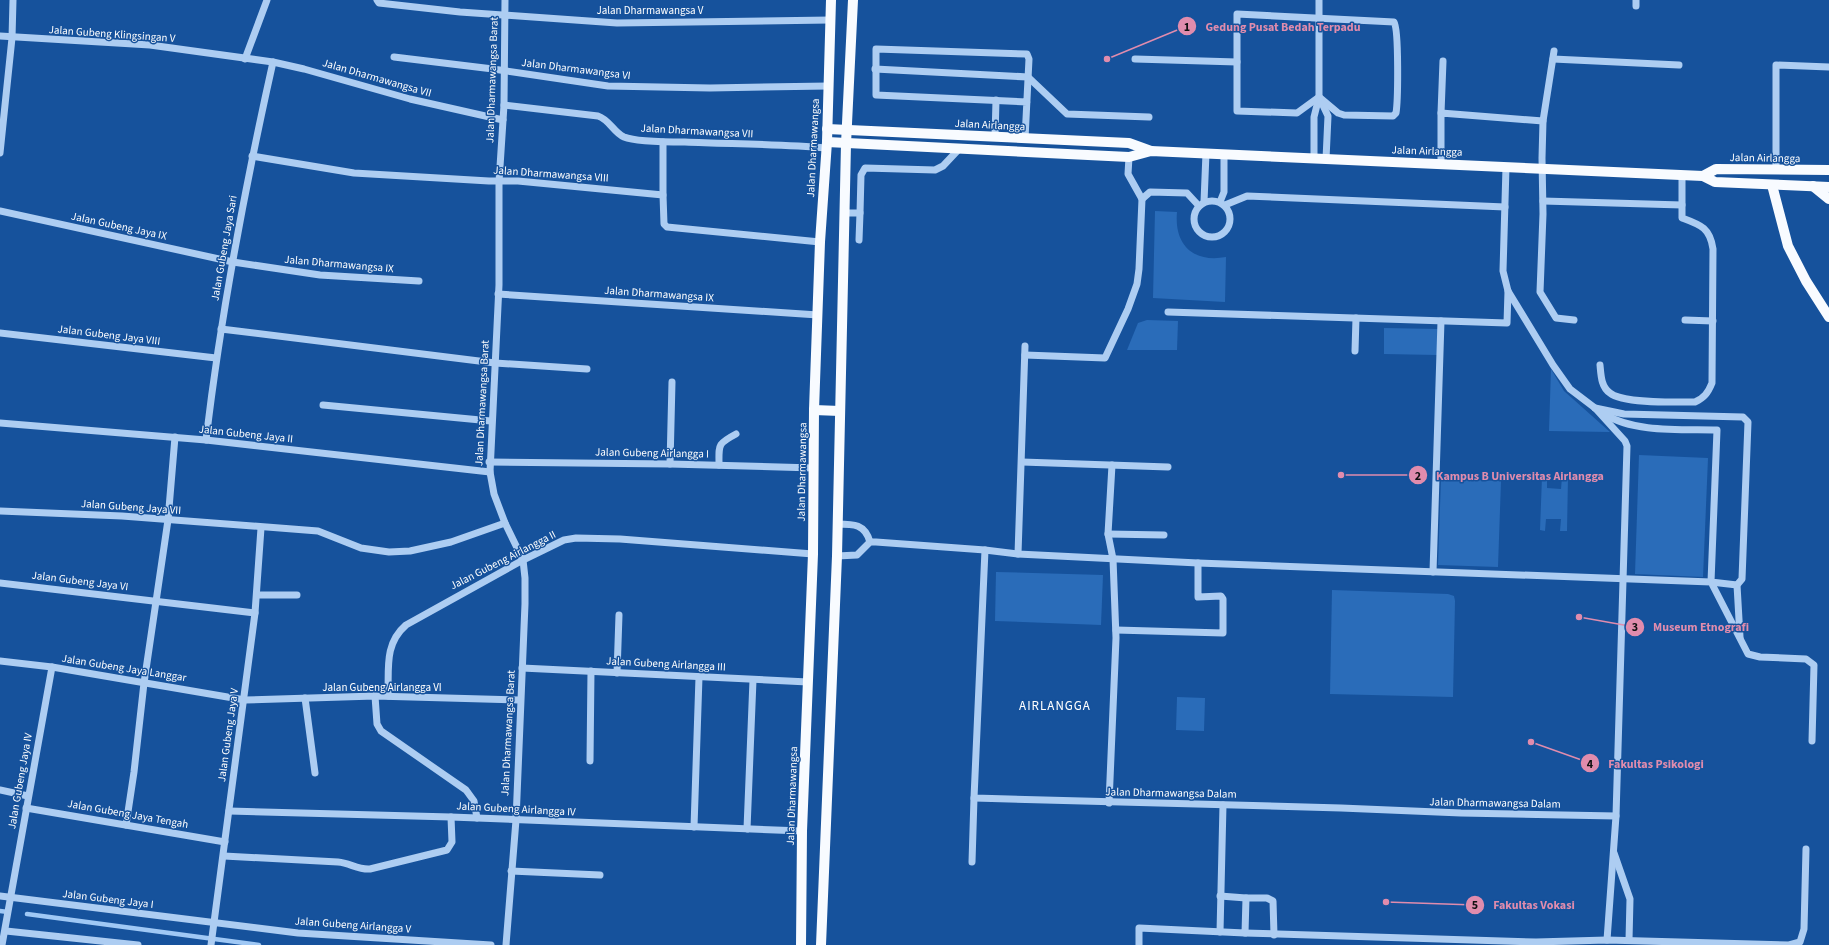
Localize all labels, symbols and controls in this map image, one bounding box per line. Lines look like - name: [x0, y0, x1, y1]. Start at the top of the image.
- street label: Jalan Dharmawangsa V: [596, 3, 704, 18]
- callout: Gedung Pusat Bedah Terpadu: [1177, 14, 1368, 38]
- street label: Jalan Dharmawangsa Barat: [482, 16, 502, 143]
- text: 1: [1184, 19, 1190, 36]
- text: Gedung Pusat Bedah Terpadu: [1205, 19, 1361, 36]
- street label: Jalan Gubeng Klingsingan V: [48, 22, 176, 46]
- street label: Jalan Dharmawangsa VII: [321, 55, 433, 101]
- street label: Jalan Dharmawangsa VI: [521, 55, 631, 83]
- street label: Jalan Dharmawangsa: [803, 98, 823, 198]
- street label: Jalan Airlangga: [954, 116, 1026, 134]
- street label: Jalan Dharmawangsa VII: [640, 121, 754, 141]
- street label: Jalan Airlangga: [1391, 142, 1463, 160]
- street label: Jalan Airlangga: [1730, 150, 1800, 166]
- street label: Jalan Dharmawangsa VIII: [493, 162, 609, 186]
- street label: Jalan Gubeng Jaya Sari: [207, 194, 241, 302]
- street label: Jalan Gubeng Jaya IX: [70, 209, 169, 244]
- street label: Jalan Dharmawangsa IX: [284, 252, 395, 276]
- street label: Jalan Dharmawangsa IX: [604, 283, 715, 305]
- street label: Jalan Gubeng Jaya VIII: [57, 321, 161, 349]
- street label: Jalan Dharmawangsa Barat: [471, 339, 493, 466]
- street label: Jalan Gubeng Jaya II: [198, 422, 294, 446]
- street label: Jalan Dharmawangsa: [794, 422, 810, 522]
- street label: Jalan Gubeng Airlangga I: [595, 445, 709, 461]
- callout: Kampus B Universitas Airlangga: [1408, 463, 1612, 487]
- text: 2: [1415, 468, 1421, 485]
- text: Kampus B Universitas Airlangga: [1436, 468, 1604, 485]
- street label: Jalan Gubeng Jaya VII: [80, 496, 182, 518]
- street label: Jalan Gubeng Airlangga II: [448, 527, 558, 593]
- street label: Jalan Gubeng Jaya VI: [31, 568, 129, 594]
- callout: Museum Etnografi: [1625, 615, 1756, 639]
- text: 3: [1632, 619, 1638, 636]
- text: Museum Etnografi: [1653, 619, 1749, 636]
- street label: Jalan Gubeng Jaya Langgar: [61, 651, 188, 685]
- street label: Jalan Gubeng Airlangga III: [606, 653, 726, 675]
- street label: Jalan Dharmawangsa Barat: [497, 669, 519, 796]
- street label: Jalan Gubeng Airlangga VI: [322, 680, 442, 695]
- street label: Jalan Gubeng Jaya V: [214, 687, 242, 783]
- district label: AIRLANGGA: [1019, 697, 1091, 715]
- street label: Jalan Gubeng Jaya IV: [4, 731, 36, 830]
- street label: Jalan Dharmawangsa: [783, 746, 801, 846]
- callout: Fakultas Psikologi: [1580, 751, 1712, 775]
- text: 4: [1587, 756, 1594, 773]
- text: Fakultas Psikologi: [1608, 756, 1704, 773]
- street label: Jalan Dharmawangsa Dalam: [1105, 784, 1237, 802]
- street label: Jalan Dharmawangsa Dalam: [1429, 794, 1561, 812]
- street label: Jalan Gubeng Jaya Tengah: [66, 796, 190, 832]
- street label: Jalan Gubeng Airlangga IV: [456, 798, 576, 820]
- street label: Jalan Gubeng Jaya I: [62, 886, 154, 912]
- callout: Fakultas Vokasi: [1465, 893, 1582, 917]
- text: 5: [1472, 897, 1478, 914]
- text: Fakultas Vokasi: [1493, 897, 1575, 914]
- street label: Jalan Gubeng Airlangga V: [294, 913, 412, 937]

